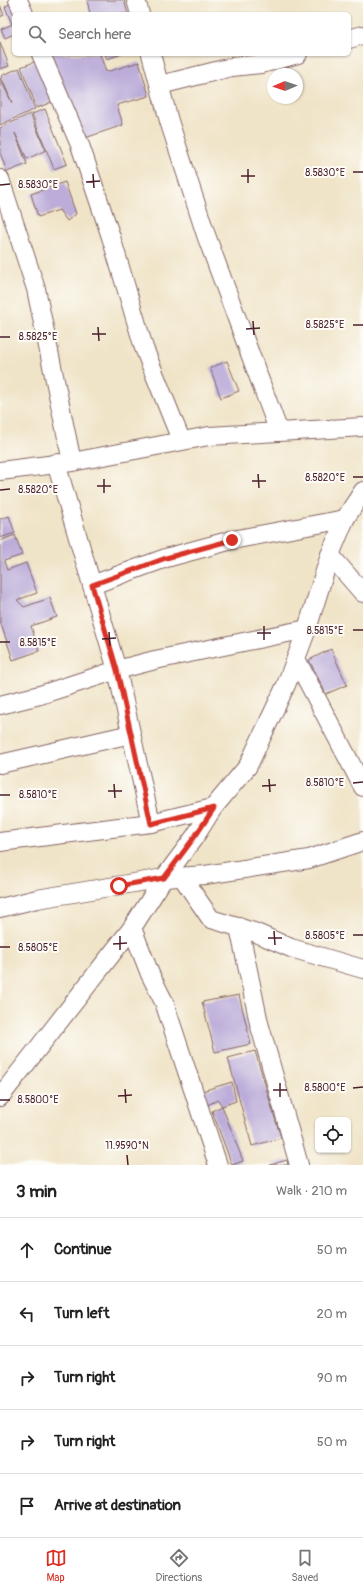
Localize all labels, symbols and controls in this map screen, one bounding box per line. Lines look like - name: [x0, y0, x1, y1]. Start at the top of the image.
- search box: [12, 12, 351, 56]
- icon: search: [26, 23, 48, 45]
- text: Search here: [58, 25, 131, 44]
- north arrow: [267, 68, 303, 104]
- text: 8.5830°E: [305, 167, 345, 179]
- text: 8.5830°E: [18, 179, 58, 191]
- text: 8.5825°E: [306, 319, 344, 331]
- text: 8.5825°E: [19, 331, 57, 343]
- text: 8.5820°E: [305, 472, 345, 484]
- text: 8.5820°E: [18, 484, 58, 496]
- route end: [223, 531, 241, 549]
- text: 8.5815°E: [307, 625, 343, 637]
- text: 8.5815°E: [20, 637, 56, 649]
- text: 8.5810°E: [306, 777, 344, 789]
- text: 8.5810°E: [19, 789, 57, 801]
- route start: [110, 877, 128, 895]
- text: 8.5805°E: [305, 930, 345, 942]
- text: 8.5805°E: [18, 942, 58, 954]
- text: 8.5800°E: [305, 1082, 345, 1094]
- text: 8.5800°E: [18, 1094, 58, 1106]
- map controls: [315, 1117, 351, 1153]
- button: locate: [315, 1117, 351, 1153]
- text: 11.9590°N: [105, 1140, 149, 1152]
- text: 3 min: [16, 1181, 57, 1202]
- text: Walk · 210 m: [276, 1183, 347, 1199]
- icon: ahead: [16, 1239, 38, 1261]
- text: Continue: [54, 1240, 112, 1259]
- text: 50 m: [317, 1242, 347, 1258]
- icon: left: [16, 1303, 38, 1325]
- text: Turn left: [54, 1304, 110, 1323]
- text: 20 m: [316, 1306, 347, 1322]
- icon: right: [16, 1367, 38, 1389]
- text: Turn right: [54, 1368, 115, 1387]
- text: 90 m: [317, 1370, 347, 1386]
- icon: right: [16, 1431, 38, 1453]
- text: Turn right: [54, 1432, 115, 1451]
- text: 50 m: [317, 1434, 347, 1450]
- icon: arrive: [16, 1495, 38, 1517]
- text: Arrive at destination: [54, 1496, 181, 1515]
- tab: Map: [45, 1547, 67, 1584]
- tab: Directions: [156, 1547, 202, 1584]
- tab: Saved: [291, 1547, 318, 1584]

